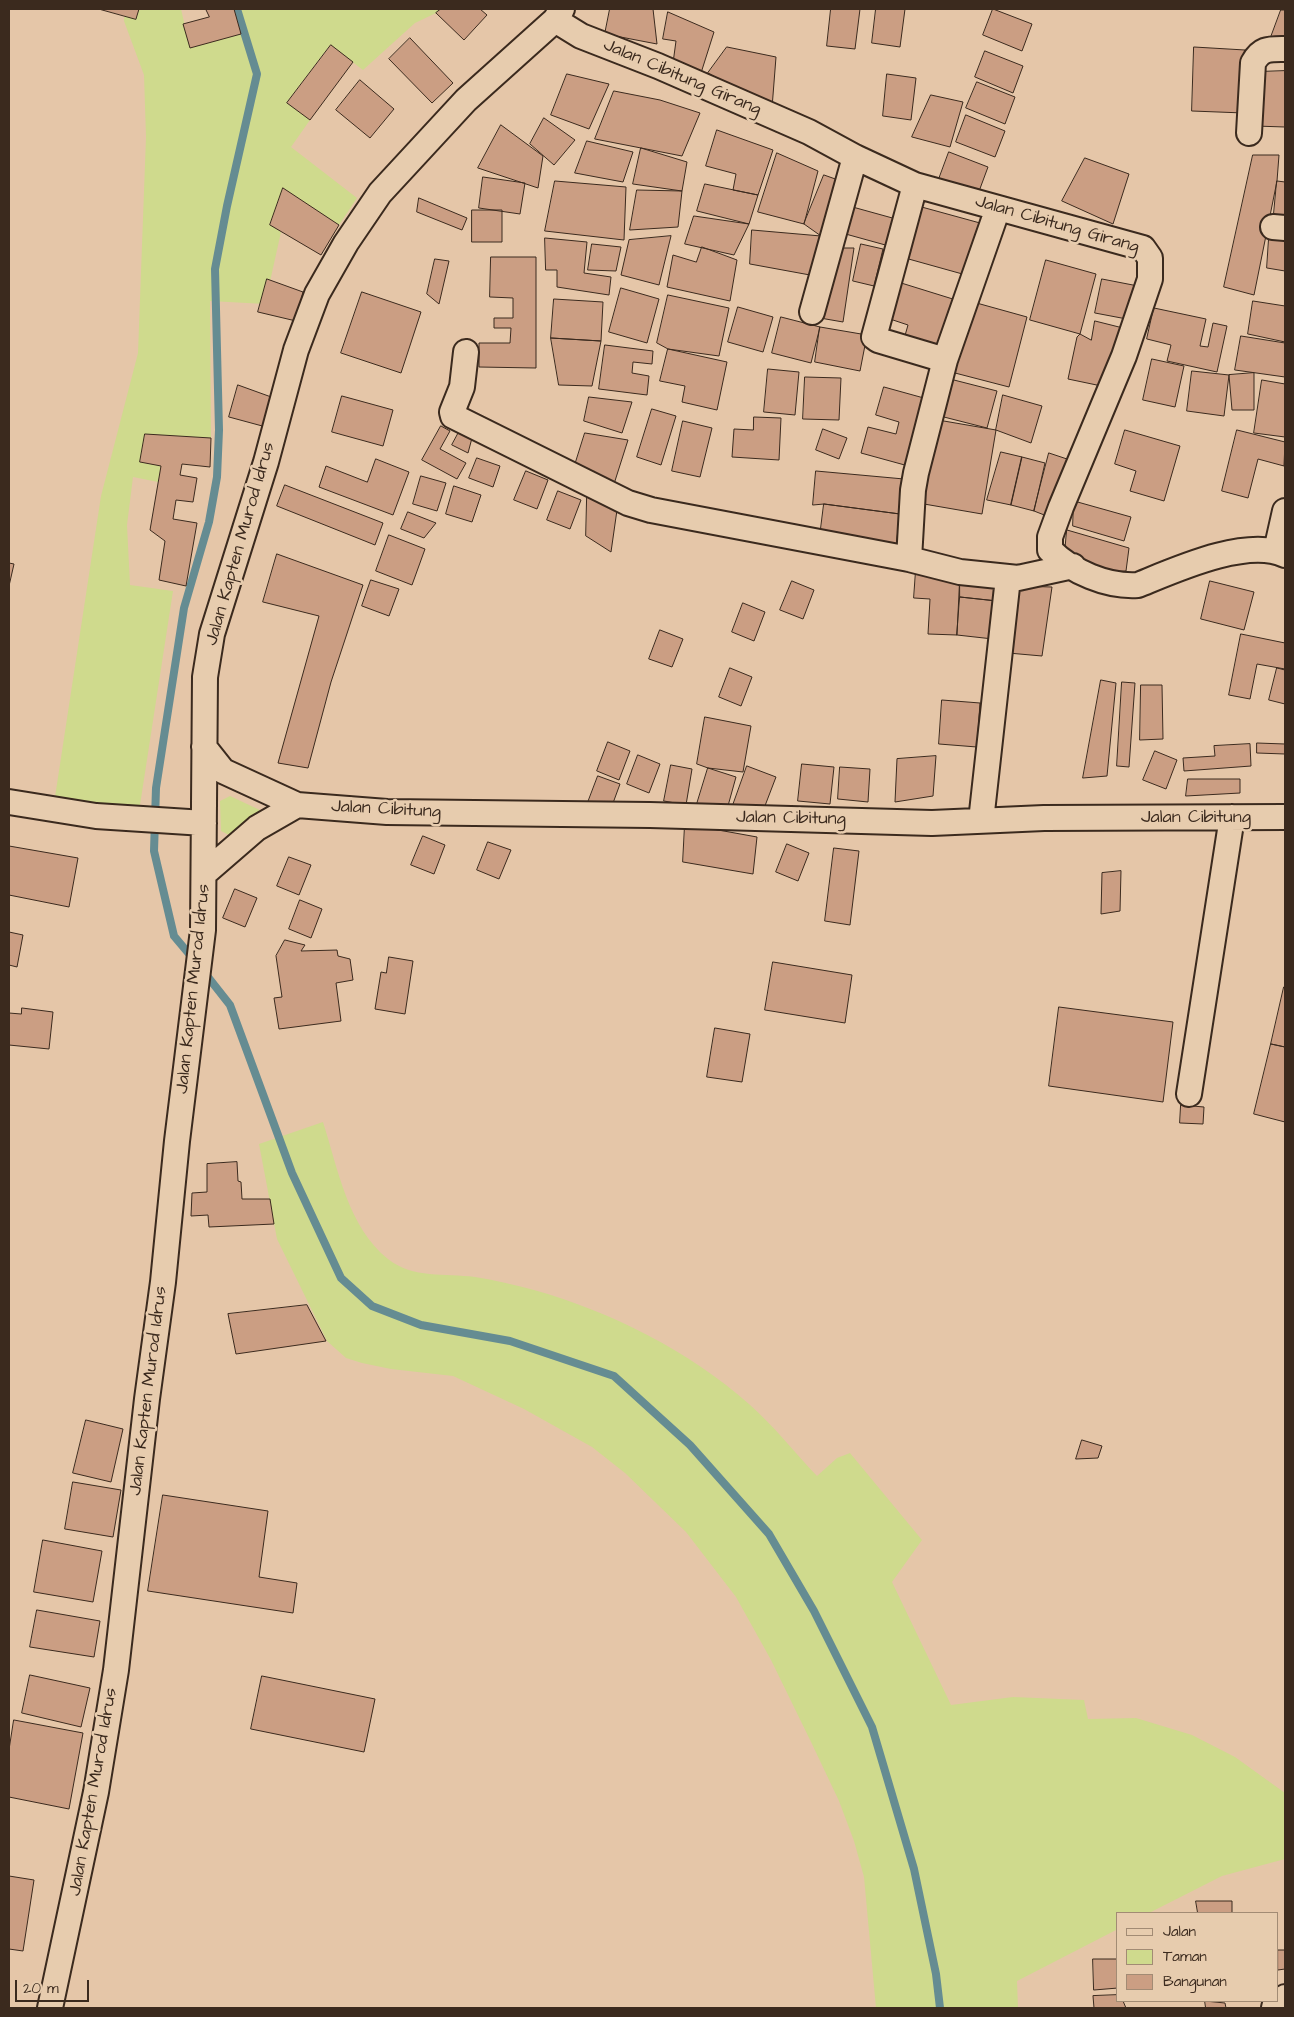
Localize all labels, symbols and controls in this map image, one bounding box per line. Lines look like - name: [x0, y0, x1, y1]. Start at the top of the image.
- street label: Jalan Cibitung Girang: [600, 35, 764, 121]
- street label: Jalan Cibitung Girang: [972, 191, 1142, 259]
- street label: Jalan Kapten Murod Idrus: [202, 440, 280, 648]
- street label: Jalan Cibitung: [331, 796, 441, 824]
- street label: Jalan Cibitung: [736, 807, 846, 831]
- street label: Jalan Cibitung: [1141, 807, 1251, 829]
- street label: Jalan Kapten Murod Idrus: [172, 883, 216, 1095]
- street label: Jalan Kapten Murod Idrus: [125, 1285, 173, 1497]
- street label: Jalan Kapten Murod Idrus: [65, 1686, 123, 1898]
- legend: [1116, 1912, 1279, 2002]
- text: Jalan: [1163, 1921, 1196, 1942]
- text: Taman: [1163, 1946, 1207, 1967]
- scale bar: [18, 1970, 91, 2002]
- text: Bangunan: [1163, 1971, 1227, 1992]
- text: 20 m: [23, 1978, 59, 1999]

